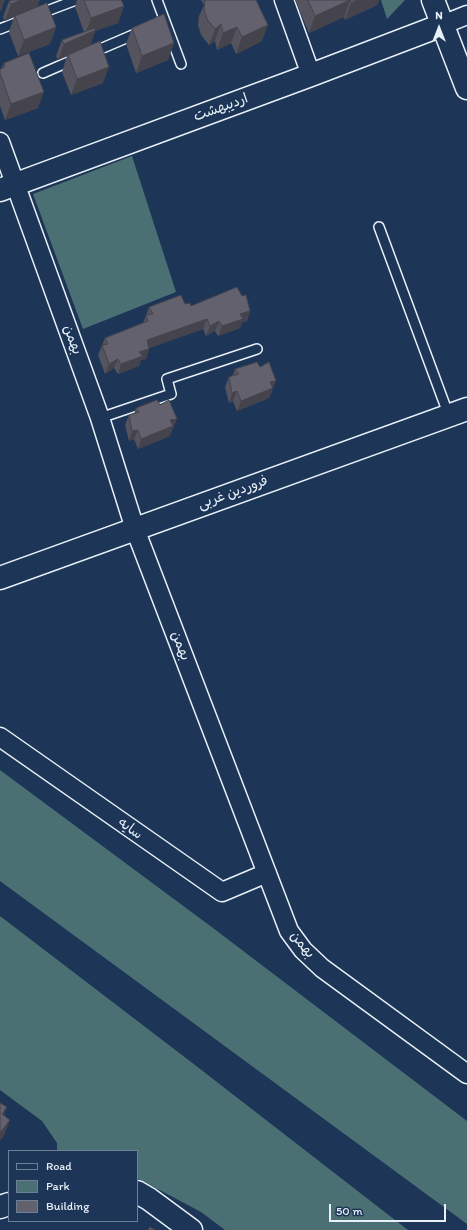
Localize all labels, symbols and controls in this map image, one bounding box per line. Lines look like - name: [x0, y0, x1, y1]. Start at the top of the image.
- north arrow: [419, 8, 459, 48]
- text: N: [435, 9, 443, 22]
- street label: اردیبهشت: [191, 90, 251, 126]
- street label: بهمن: [59, 323, 85, 357]
- street label: فروردین غربی: [196, 473, 270, 513]
- street label: بهمن: [167, 629, 193, 663]
- street label: سایه: [114, 815, 146, 843]
- street label: بهمن: [286, 928, 318, 962]
- legend: [8, 1150, 138, 1222]
- text: Road: [46, 1159, 72, 1173]
- text: Park: [46, 1179, 70, 1193]
- scale bar: [331, 1196, 448, 1222]
- text: Building: [46, 1199, 89, 1213]
- text: 50 m: [336, 1204, 362, 1218]

